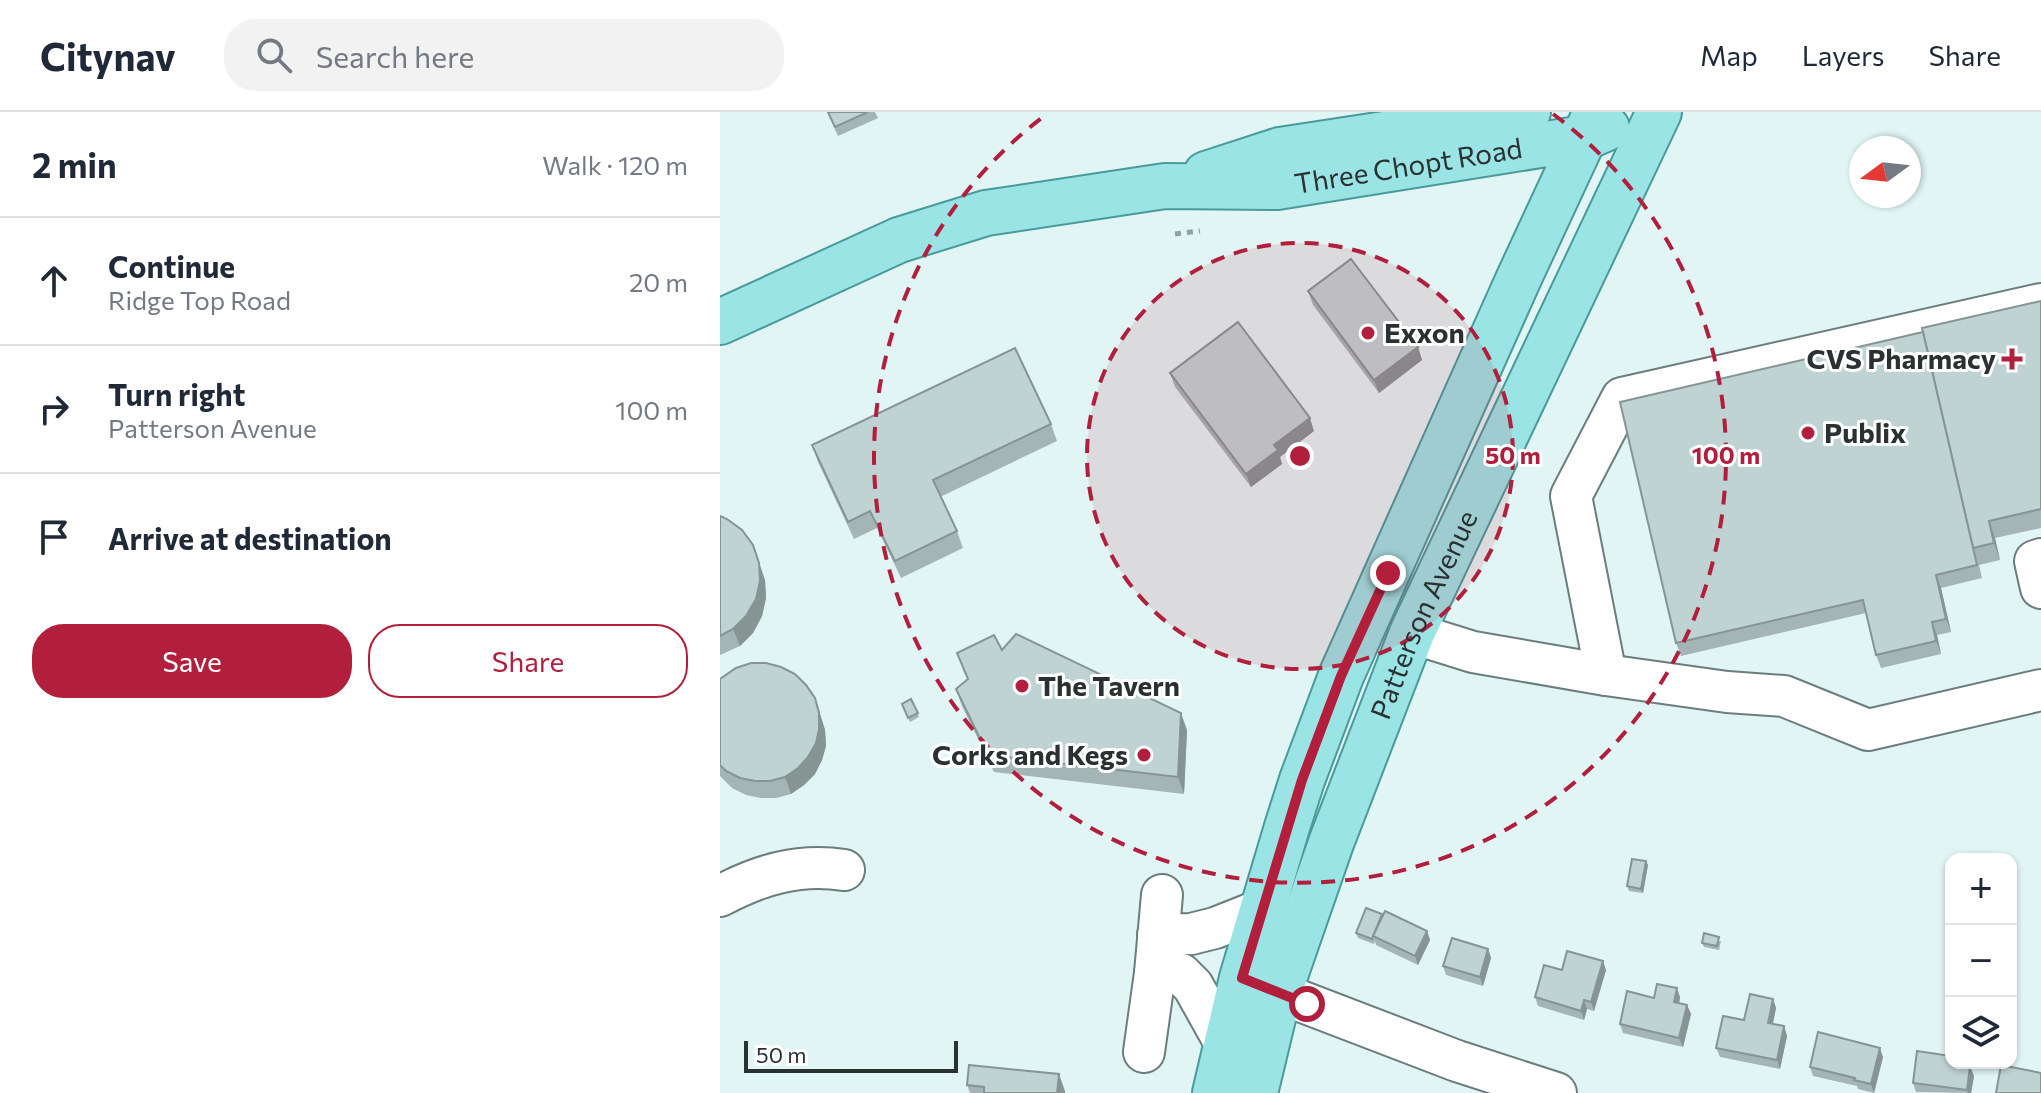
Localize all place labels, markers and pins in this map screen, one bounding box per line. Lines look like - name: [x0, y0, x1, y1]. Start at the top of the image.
- place label: Exxon: [1384, 315, 1465, 349]
- marker: Exxon: [1359, 324, 1377, 342]
- place label: CVS Pharmacy: [1807, 341, 1996, 375]
- marker: CVS Pharmacy: [2003, 350, 2021, 368]
- place label: Publix: [1824, 415, 1906, 449]
- marker: Publix: [1799, 424, 1817, 442]
- centre of rings: [1286, 442, 1314, 470]
- place label: The Tavern: [1038, 668, 1180, 702]
- marker: The Tavern: [1013, 677, 1031, 695]
- place label: Corks and Kegs: [932, 737, 1128, 771]
- marker: Corks and Kegs: [1135, 746, 1153, 764]

